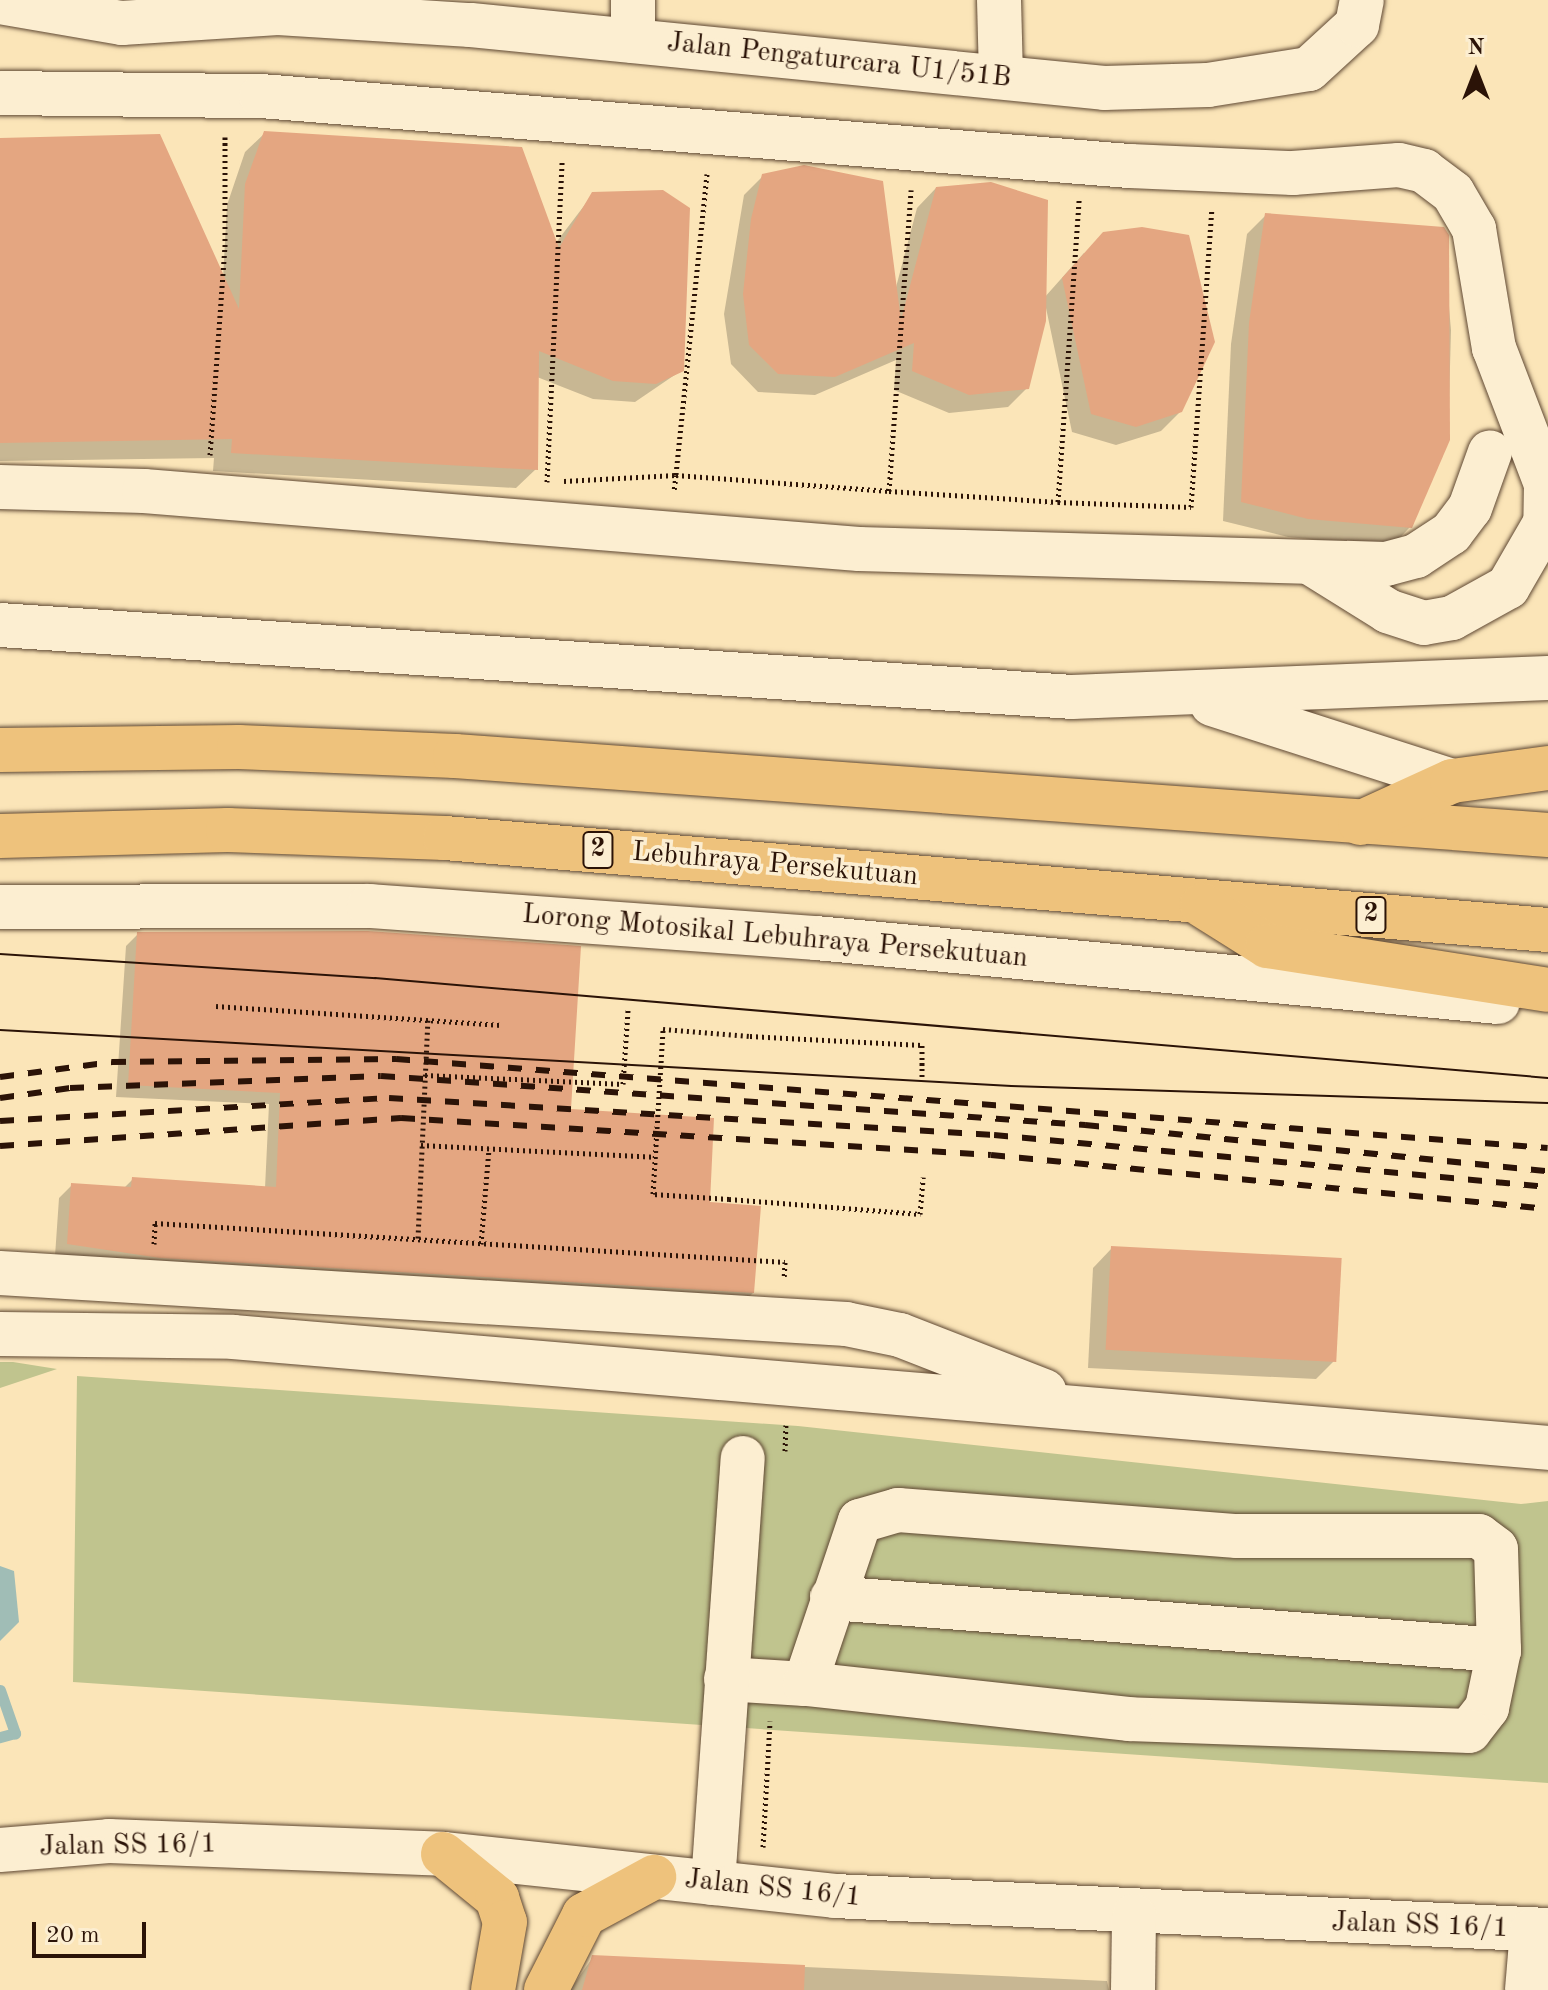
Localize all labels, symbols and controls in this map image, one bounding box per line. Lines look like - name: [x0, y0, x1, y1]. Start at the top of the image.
- street label: Jalan Pengaturcara U1/51B: [665, 26, 1013, 96]
- north arrow: [1436, 32, 1516, 112]
- text: N: [1468, 37, 1484, 59]
- road number: 2: [582, 828, 614, 872]
- street label: Lebuhraya Persekutuan: [631, 836, 919, 894]
- road number: 2: [1355, 893, 1387, 937]
- street label: Lorong Motosikal Lebuhraya Persekutuan: [521, 898, 1029, 976]
- street label: Jalan SS 16/1: [39, 1828, 217, 1864]
- street label: Jalan SS 16/1: [683, 1863, 863, 1915]
- scale bar: [36, 1906, 150, 1956]
- street label: Jalan SS 16/1: [1331, 1906, 1509, 1946]
- text: 20 m: [46, 1924, 100, 1948]

